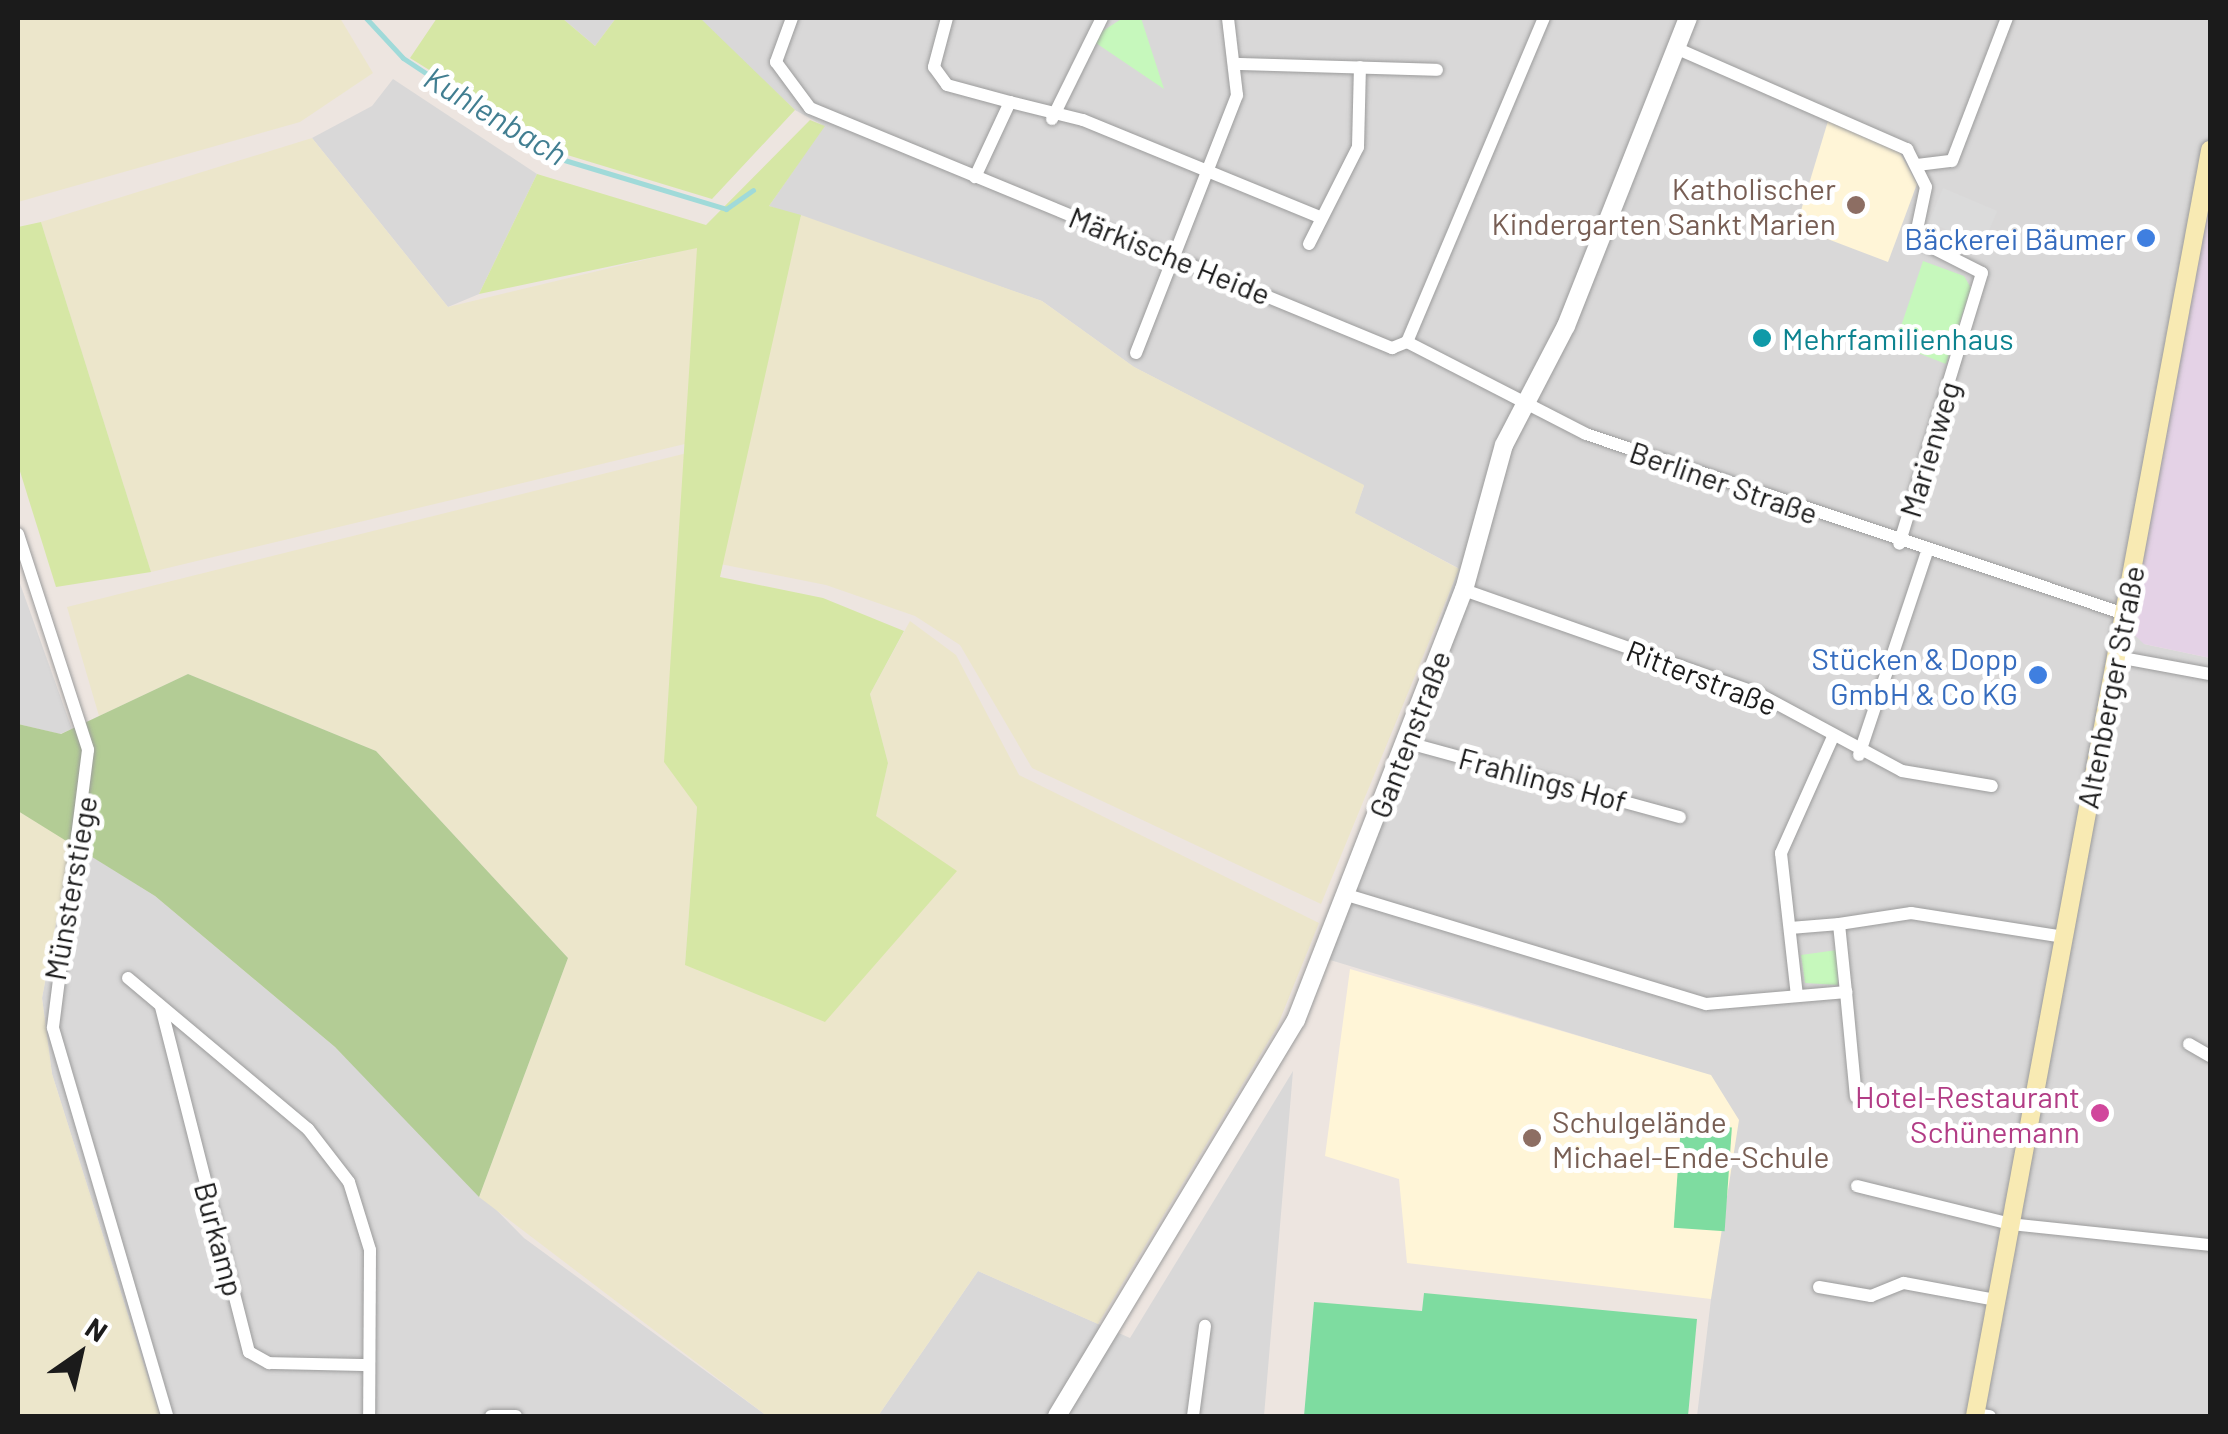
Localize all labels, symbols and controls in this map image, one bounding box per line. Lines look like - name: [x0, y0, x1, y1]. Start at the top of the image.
- water label: Kuhlenbach: [418, 57, 574, 173]
- place label: Katholischer Kindergarten Sankt Marien: [1491, 170, 1836, 240]
- marker: Katholischer Kindergarten Sankt Marien: [1845, 194, 1867, 216]
- street label: Märkische Heide: [1064, 198, 1276, 312]
- place label: Bäckerei Bäumer: [1904, 220, 2126, 256]
- marker: Bäckerei Bäumer: [2135, 227, 2157, 249]
- place label: Mehrfamilienhaus: [1782, 320, 2014, 356]
- marker: Mehrfamilienhaus: [1751, 327, 1773, 349]
- street label: Marienweg: [1891, 377, 1967, 521]
- street label: Berliner Straße: [1625, 433, 1823, 531]
- street label: Altenberger Straße: [2069, 562, 2151, 812]
- street label: Ritterstraße: [1622, 632, 1782, 722]
- place label: Stücken & Dopp GmbH & Co KG: [1811, 640, 2018, 710]
- street label: Gantenstraße: [1361, 645, 1457, 823]
- marker: Stücken & Dopp GmbH & Co KG: [2027, 664, 2049, 686]
- street label: Frahlings Hof: [1455, 739, 1631, 819]
- street label: Münsterstiege: [36, 793, 104, 983]
- place label: Hotel-Restaurant Schünemann: [1855, 1078, 2080, 1148]
- marker: Hotel-Restaurant Schünemann: [2089, 1102, 2111, 1124]
- place label: Schulgelände Michael-Ende-Schule: [1552, 1103, 1829, 1174]
- marker: Schulgelände Michael-Ende-Schule: [1521, 1127, 1543, 1149]
- street label: Burkamp: [187, 1178, 253, 1300]
- north arrow: [30, 1304, 130, 1404]
- text: N: [80, 1310, 114, 1348]

